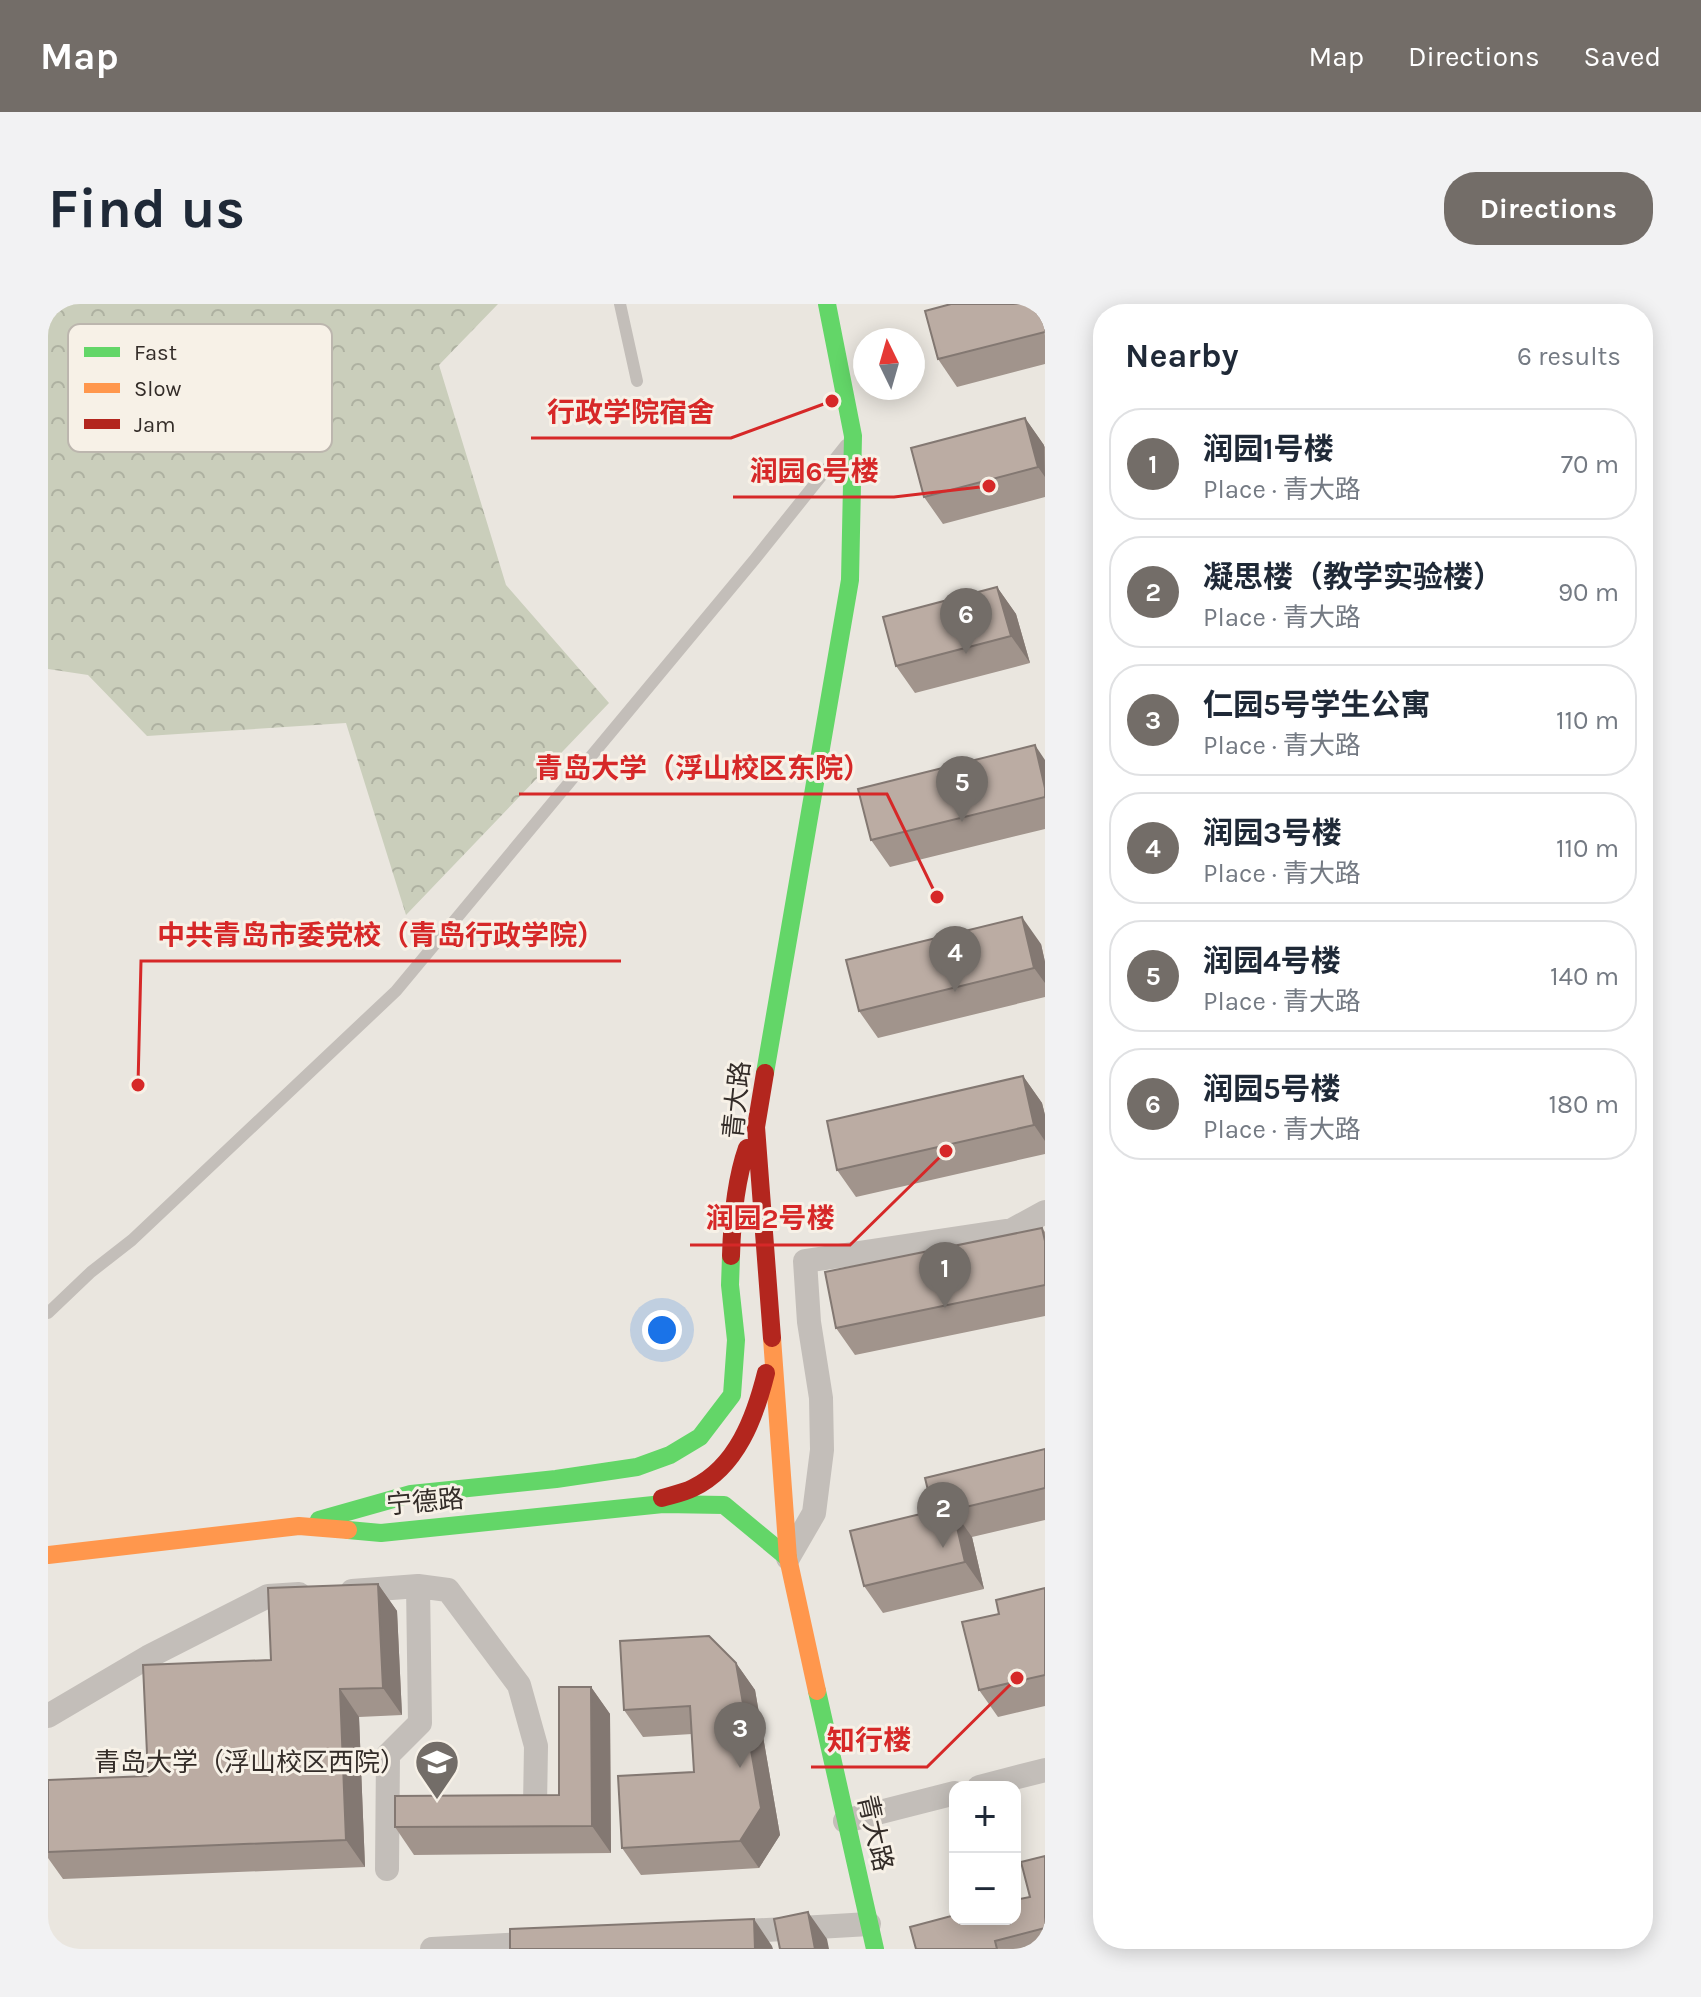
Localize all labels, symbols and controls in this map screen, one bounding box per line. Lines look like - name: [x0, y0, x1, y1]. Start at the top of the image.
- text: Map: [40, 34, 119, 79]
- text: Map: [1309, 40, 1364, 73]
- text: Directions: [1408, 40, 1540, 73]
- text: Saved: [1584, 40, 1661, 73]
- button: Directions: [1444, 172, 1653, 245]
- text: Find us: [48, 176, 245, 241]
- legend: [68, 324, 332, 452]
- north arrow: [853, 328, 925, 400]
- text: Nearby: [1125, 336, 1239, 376]
- text: Fast: [134, 340, 177, 366]
- text: 6 results: [1517, 341, 1621, 372]
- text: Slow: [134, 376, 181, 402]
- callout: 行政学院宿舍: [531, 386, 731, 438]
- text: 行政学院宿舍: [547, 396, 715, 429]
- text: Jam: [134, 412, 176, 438]
- text: 润园1号楼: [1203, 431, 1334, 467]
- callout: 润园6号楼: [733, 445, 894, 497]
- text: 1: [1148, 449, 1158, 480]
- text: 70 m: [1561, 449, 1619, 480]
- text: 润园6号楼: [750, 455, 879, 488]
- text: Place · 青大路: [1203, 474, 1361, 505]
- text: 凝思楼（教学实验楼）: [1203, 559, 1503, 595]
- text: 2: [1145, 577, 1161, 608]
- text: 90 m: [1558, 577, 1619, 608]
- pin: 6: [940, 588, 992, 654]
- text: Place · 青大路: [1203, 602, 1361, 633]
- text: 仁园5号学生公寓: [1203, 687, 1430, 723]
- text: 3: [1145, 705, 1161, 736]
- text: 110 m: [1556, 705, 1619, 736]
- text: Place · 青大路: [1203, 730, 1361, 761]
- callout: 青岛大学（浮山校区东院）: [519, 742, 887, 794]
- text: 青岛大学（浮山校区东院）: [535, 752, 871, 785]
- pin: 5: [936, 756, 988, 822]
- text: 润园3号楼: [1203, 815, 1342, 851]
- text: 4: [1145, 833, 1161, 864]
- text: 110 m: [1556, 833, 1619, 864]
- text: Place · 青大路: [1203, 858, 1361, 889]
- callout: 中共青岛市委党校（青岛行政学院）: [141, 909, 621, 961]
- text: 中共青岛市委党校（青岛行政学院）: [157, 919, 605, 952]
- pin: 4: [929, 926, 981, 992]
- text: 润园4号楼: [1203, 943, 1341, 979]
- text: 5: [1145, 961, 1161, 992]
- text: 140 m: [1550, 961, 1619, 992]
- text: Place · 青大路: [1203, 986, 1361, 1017]
- street label: 青大路: [718, 1060, 756, 1140]
- text: 润园5号楼: [1203, 1071, 1340, 1107]
- text: 6: [1145, 1089, 1161, 1120]
- text: 180 m: [1549, 1089, 1619, 1120]
- text: Place · 青大路: [1203, 1114, 1361, 1145]
- callout: 润园2号楼: [690, 1193, 850, 1245]
- text: 润园2号楼: [706, 1202, 834, 1235]
- pin: 1: [919, 1242, 971, 1308]
- your location: [642, 1310, 682, 1350]
- pin: 2: [917, 1482, 969, 1548]
- street label: 宁德路: [385, 1483, 465, 1521]
- pin: 3: [714, 1702, 766, 1768]
- callout: 知行楼: [811, 1715, 927, 1767]
- text: 知行楼: [827, 1724, 911, 1757]
- school or university icon: 青岛大学（浮山校区西院）: [413, 1738, 461, 1801]
- place label: 青岛大学（浮山校区西院）: [94, 1747, 406, 1778]
- map controls: [949, 1781, 1021, 1925]
- button: +: [949, 1781, 1021, 1853]
- street label: 青大路: [851, 1792, 899, 1874]
- button: −: [949, 1853, 1021, 1925]

